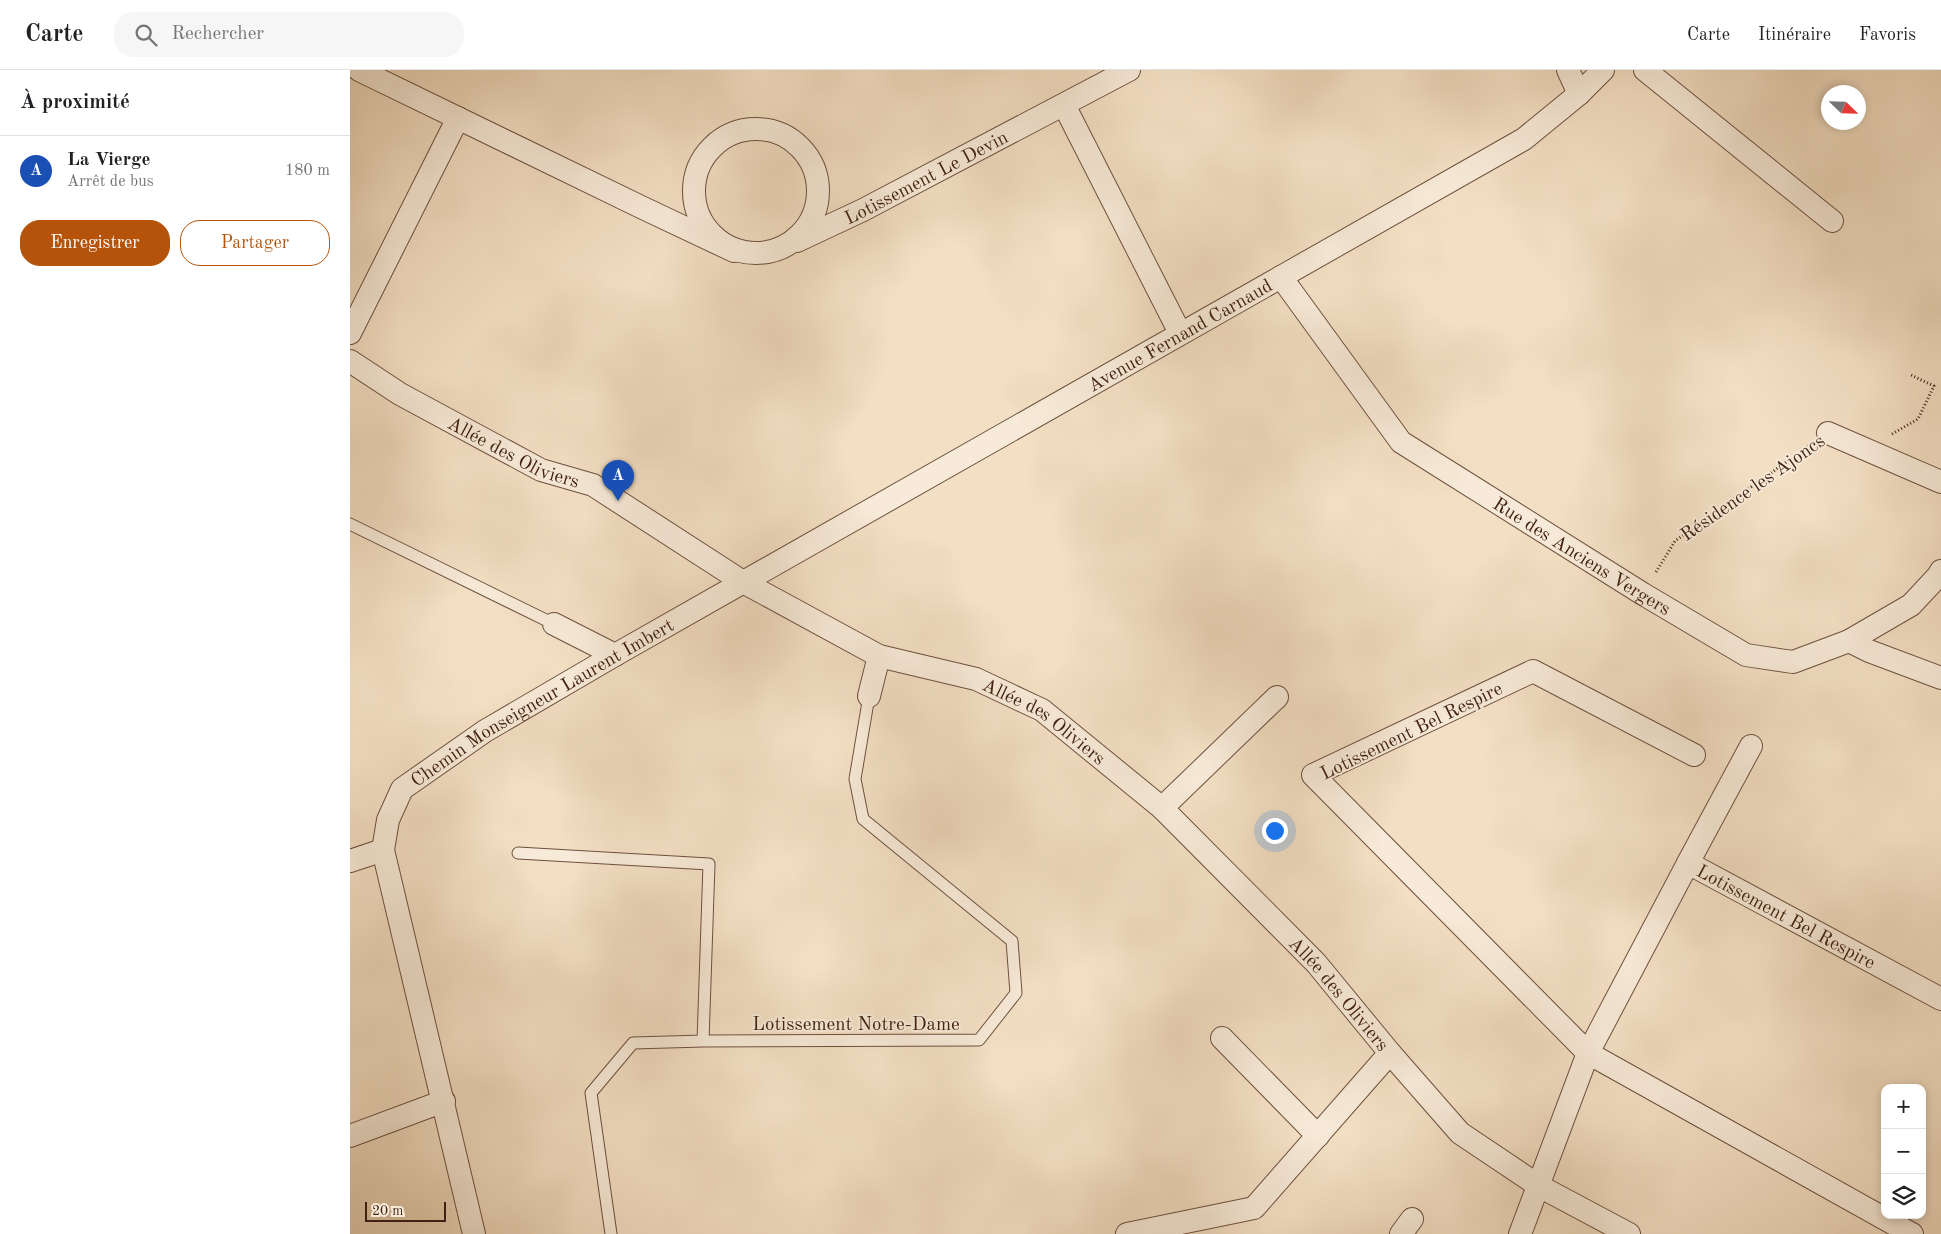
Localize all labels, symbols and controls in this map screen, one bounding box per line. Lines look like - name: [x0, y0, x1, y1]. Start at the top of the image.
- search box: [114, 12, 464, 57]
- icon: search: [132, 21, 160, 49]
- text: Carte: [25, 23, 84, 47]
- text: Rechercher: [172, 25, 264, 44]
- text: Carte: [1687, 26, 1730, 44]
- text: Itinéraire: [1758, 26, 1831, 44]
- text: Favoris: [1859, 26, 1916, 44]
- north arrow: [1821, 85, 1866, 130]
- text: À proximité: [20, 92, 130, 113]
- street label: Lotissement Le Devin: [842, 129, 1012, 229]
- text: La Vierge: [67, 151, 151, 170]
- text: A: [30, 163, 42, 179]
- text: 180 m: [285, 163, 330, 179]
- text: Arrêt de bus: [67, 174, 154, 190]
- button: Enregistrer: [20, 220, 170, 266]
- button: Partager: [180, 220, 330, 266]
- street label: Avenue Fernand Carnaud: [1085, 277, 1276, 396]
- street label: Allée des Oliviers: [444, 415, 581, 493]
- street label: Résidence les Ajoncs: [1678, 432, 1829, 546]
- pin: A: [602, 460, 634, 501]
- street label: Rue des Anciens Vergers: [1489, 495, 1673, 620]
- street label: Chemin Monseigneur Laurent Imbert: [408, 617, 678, 792]
- street label: Allée des Oliviers: [979, 676, 1108, 770]
- street label: Lotissement Bel Respire: [1318, 680, 1506, 785]
- your location: [1262, 818, 1288, 844]
- street label: Lotissement Bel Respire: [1693, 863, 1878, 974]
- street label: Allée des Oliviers: [1284, 934, 1391, 1056]
- street label: Lotissement Notre-Dame: [752, 1016, 960, 1035]
- map controls: [1881, 1084, 1926, 1219]
- button: +: [1881, 1084, 1926, 1129]
- button: −: [1881, 1129, 1926, 1174]
- button: layers: [1881, 1174, 1926, 1219]
- scale bar: [365, 1199, 446, 1222]
- text: 20 m: [372, 1204, 403, 1218]

